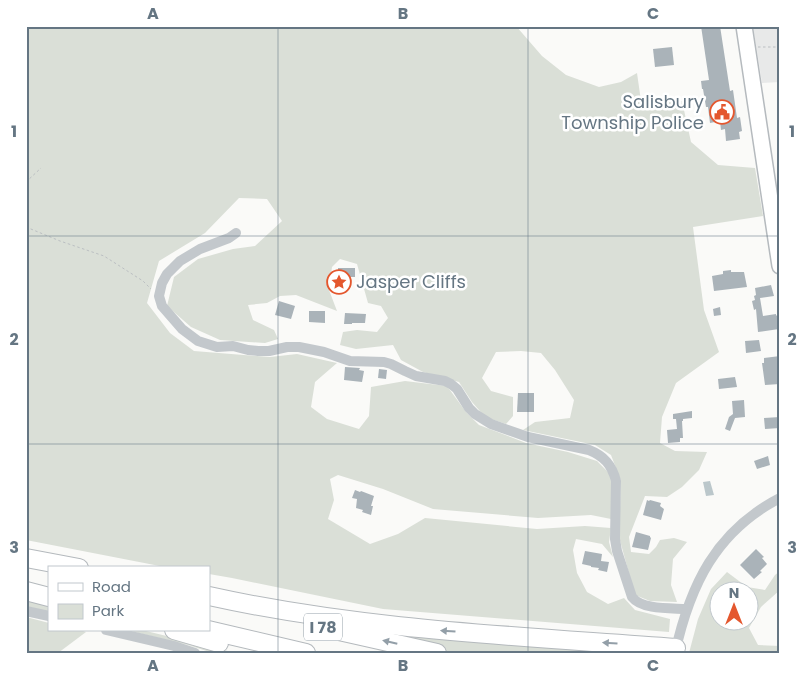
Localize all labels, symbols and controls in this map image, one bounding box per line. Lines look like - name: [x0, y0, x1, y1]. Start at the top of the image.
- text: A: [147, 2, 159, 25]
- text: B: [398, 2, 408, 25]
- text: C: [647, 2, 659, 25]
- place label: Salisbury Township Police: [561, 89, 704, 135]
- public building icon: Salisbury Township Police: [709, 99, 735, 125]
- text: 1: [11, 120, 17, 143]
- text: 1: [789, 120, 795, 143]
- place icon: Jasper Cliffs: [326, 269, 352, 295]
- place label: Jasper Cliffs: [356, 269, 466, 294]
- text: 2: [9, 328, 19, 351]
- text: 2: [787, 328, 797, 351]
- text: 3: [9, 536, 19, 559]
- text: 3: [787, 536, 797, 559]
- legend: [48, 566, 210, 632]
- text: Road: [92, 576, 131, 597]
- north arrow: [708, 582, 758, 632]
- text: N: [729, 583, 739, 603]
- text: Park: [92, 600, 124, 621]
- road number: I 78: [304, 614, 342, 640]
- one-way arrow: [440, 626, 456, 634]
- one-way arrow: [382, 638, 397, 646]
- one-way arrow: [602, 639, 618, 647]
- text: A: [147, 654, 159, 677]
- text: B: [398, 654, 408, 677]
- text: C: [647, 654, 659, 677]

